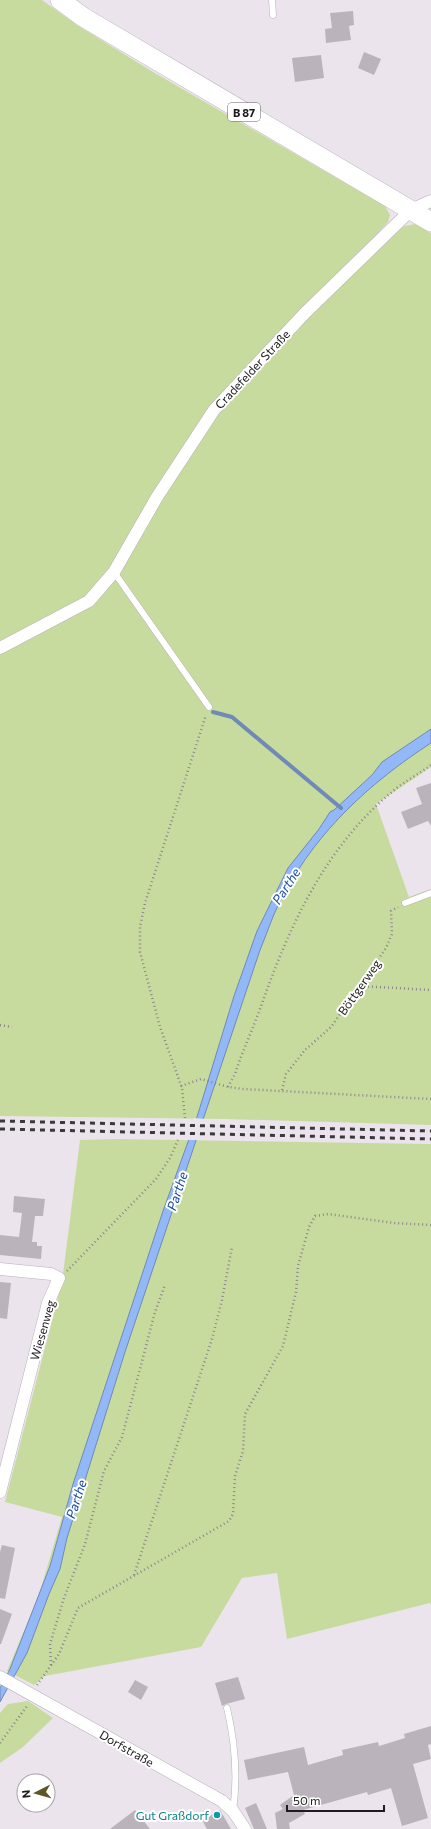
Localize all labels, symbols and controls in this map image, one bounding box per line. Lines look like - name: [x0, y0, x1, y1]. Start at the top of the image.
- road number: B 87: [228, 103, 260, 121]
- street label: Cradefelder Straße: [212, 327, 292, 411]
- water label: Parthe: [268, 865, 304, 907]
- street label: Böttgerweg: [335, 956, 383, 1017]
- water label: Parthe: [163, 1169, 191, 1212]
- street label: Wiesenweg: [27, 1298, 57, 1362]
- water label: Parthe: [62, 1477, 90, 1520]
- street label: Dorfstraße: [97, 1727, 157, 1769]
- north arrow: [16, 1773, 56, 1813]
- scale bar: [287, 1787, 384, 1813]
- text: N: [19, 1789, 32, 1799]
- text: 50 m: [293, 1793, 321, 1807]
- place label: Gut Graßdorf: [136, 1808, 209, 1822]
- marker: Gut Graßdorf: [212, 1810, 222, 1820]

